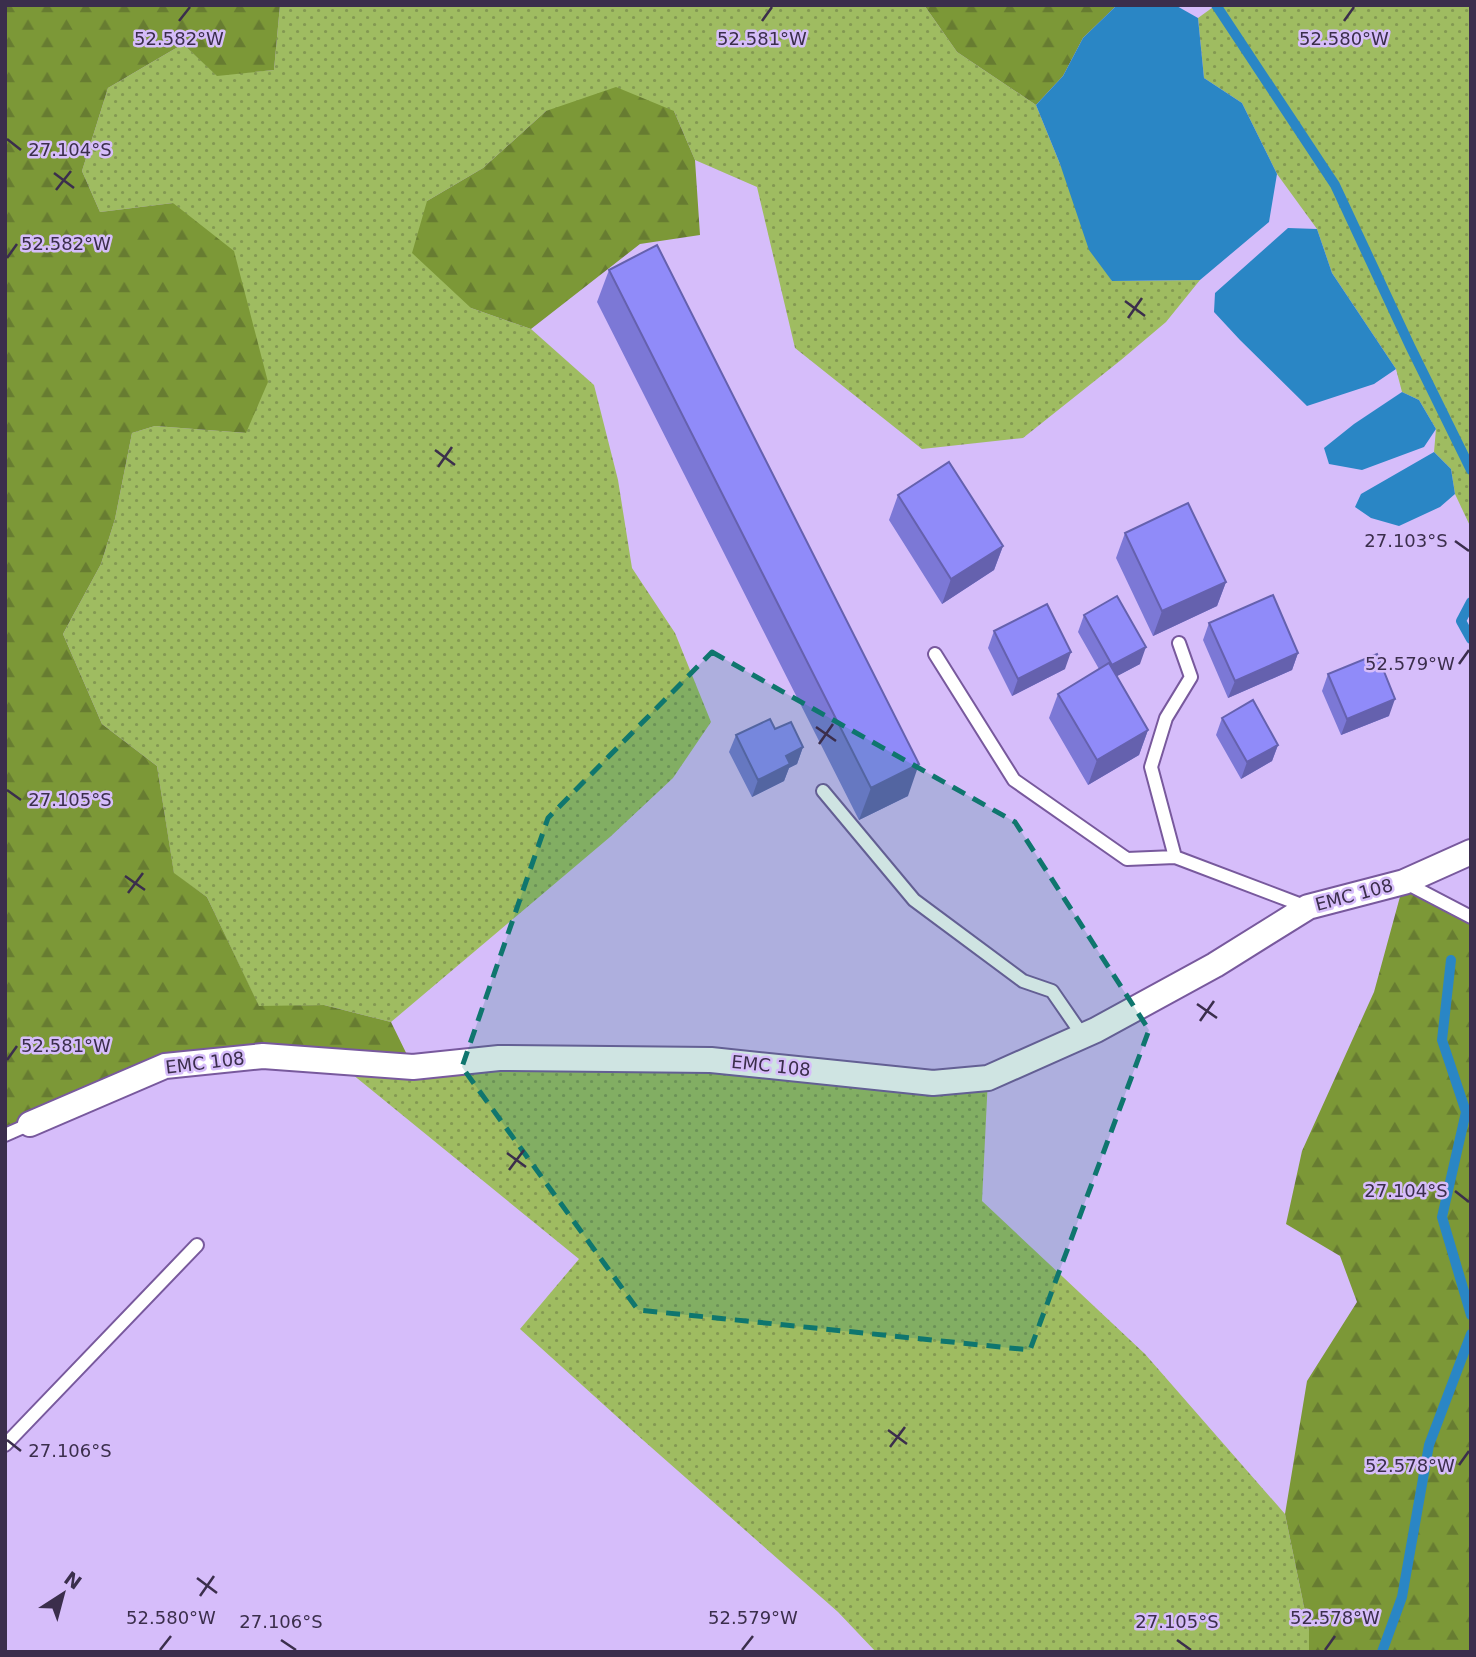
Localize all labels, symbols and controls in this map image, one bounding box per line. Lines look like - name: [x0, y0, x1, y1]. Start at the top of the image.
- text: 52.582°W: [134, 28, 224, 49]
- text: 52.581°W: [717, 28, 807, 49]
- text: 52.580°W: [1299, 28, 1389, 49]
- text: 27.104°S: [28, 139, 112, 160]
- text: 52.582°W: [21, 233, 111, 254]
- text: 27.103°S: [1364, 530, 1448, 551]
- text: 52.579°W: [1365, 653, 1455, 674]
- text: 27.105°S: [28, 789, 112, 810]
- street label: EMC 108: [1313, 874, 1395, 915]
- text: 52.581°W: [21, 1035, 111, 1056]
- street label: EMC 108: [164, 1047, 246, 1078]
- street label: EMC 108: [730, 1051, 812, 1080]
- text: 27.104°S: [1364, 1180, 1448, 1201]
- text: 27.106°S: [28, 1440, 112, 1461]
- text: 52.578°W: [1365, 1455, 1455, 1476]
- north arrow: [28, 1559, 98, 1629]
- text: N: [60, 1567, 86, 1594]
- text: 52.580°W: [126, 1607, 216, 1628]
- text: 52.579°W: [708, 1607, 798, 1628]
- text: 52.578°W: [1290, 1607, 1380, 1628]
- text: 27.106°S: [239, 1611, 323, 1632]
- text: 27.105°S: [1135, 1611, 1219, 1632]

